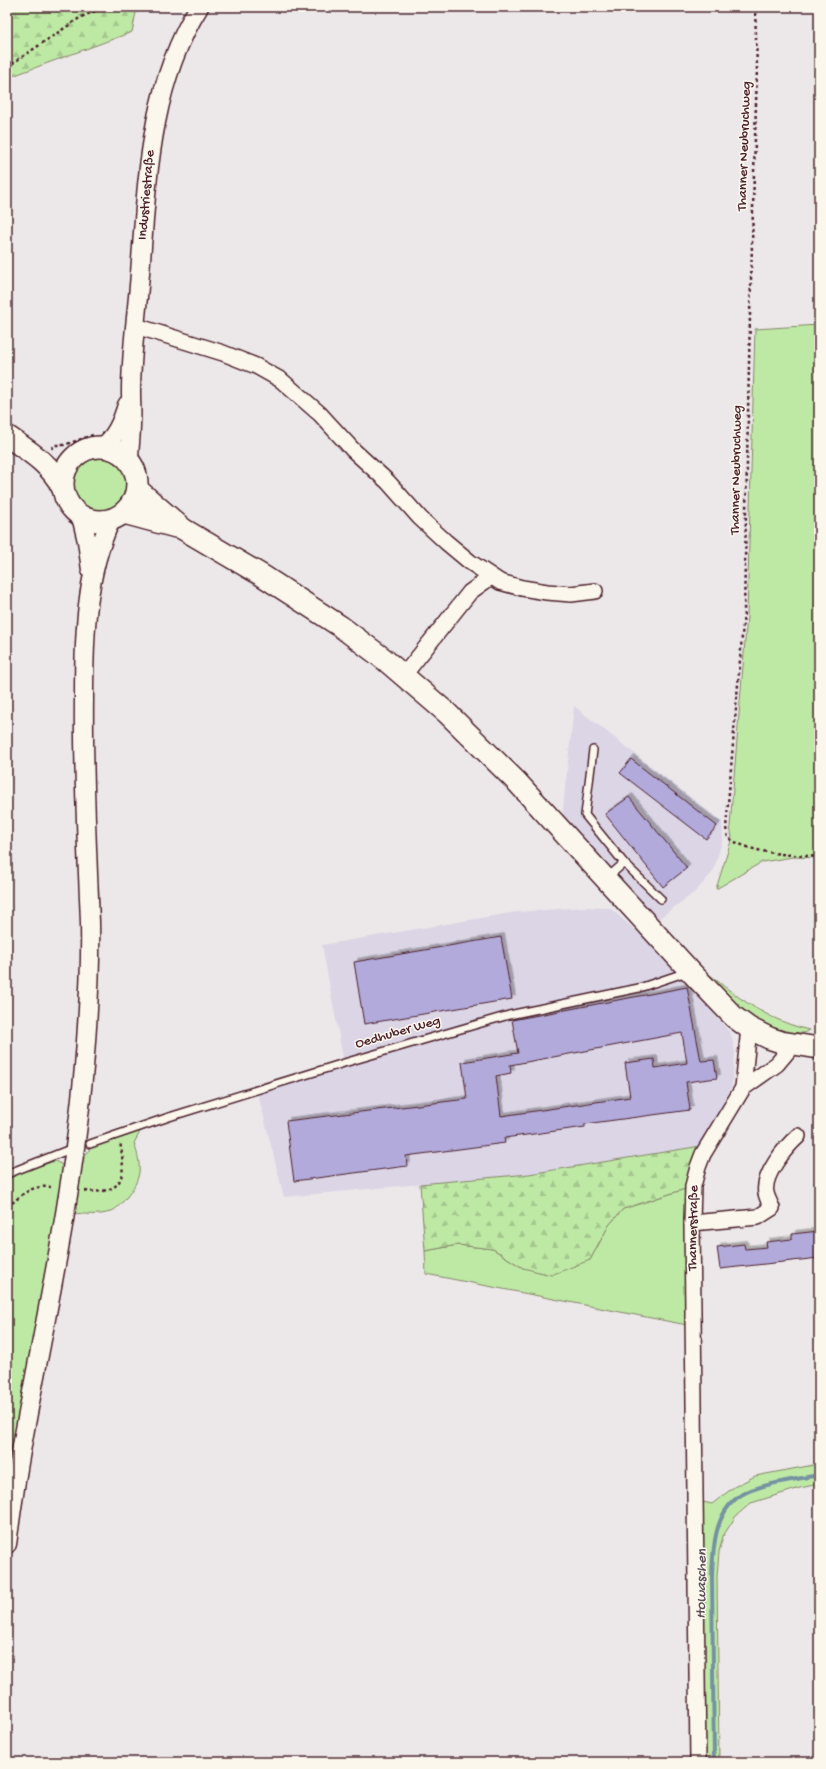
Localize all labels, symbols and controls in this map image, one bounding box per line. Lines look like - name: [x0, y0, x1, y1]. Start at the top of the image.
- street label: Thanner Neubruchweg: [734, 81, 756, 212]
- street label: Industriestraße: [135, 149, 159, 241]
- street label: Thanner Neubruchweg: [727, 405, 747, 536]
- street label: Oedhuber Weg: [353, 1013, 443, 1053]
- street label: Thannerstraße: [685, 1184, 703, 1272]
- water label: Howaschen: [692, 1548, 712, 1619]

